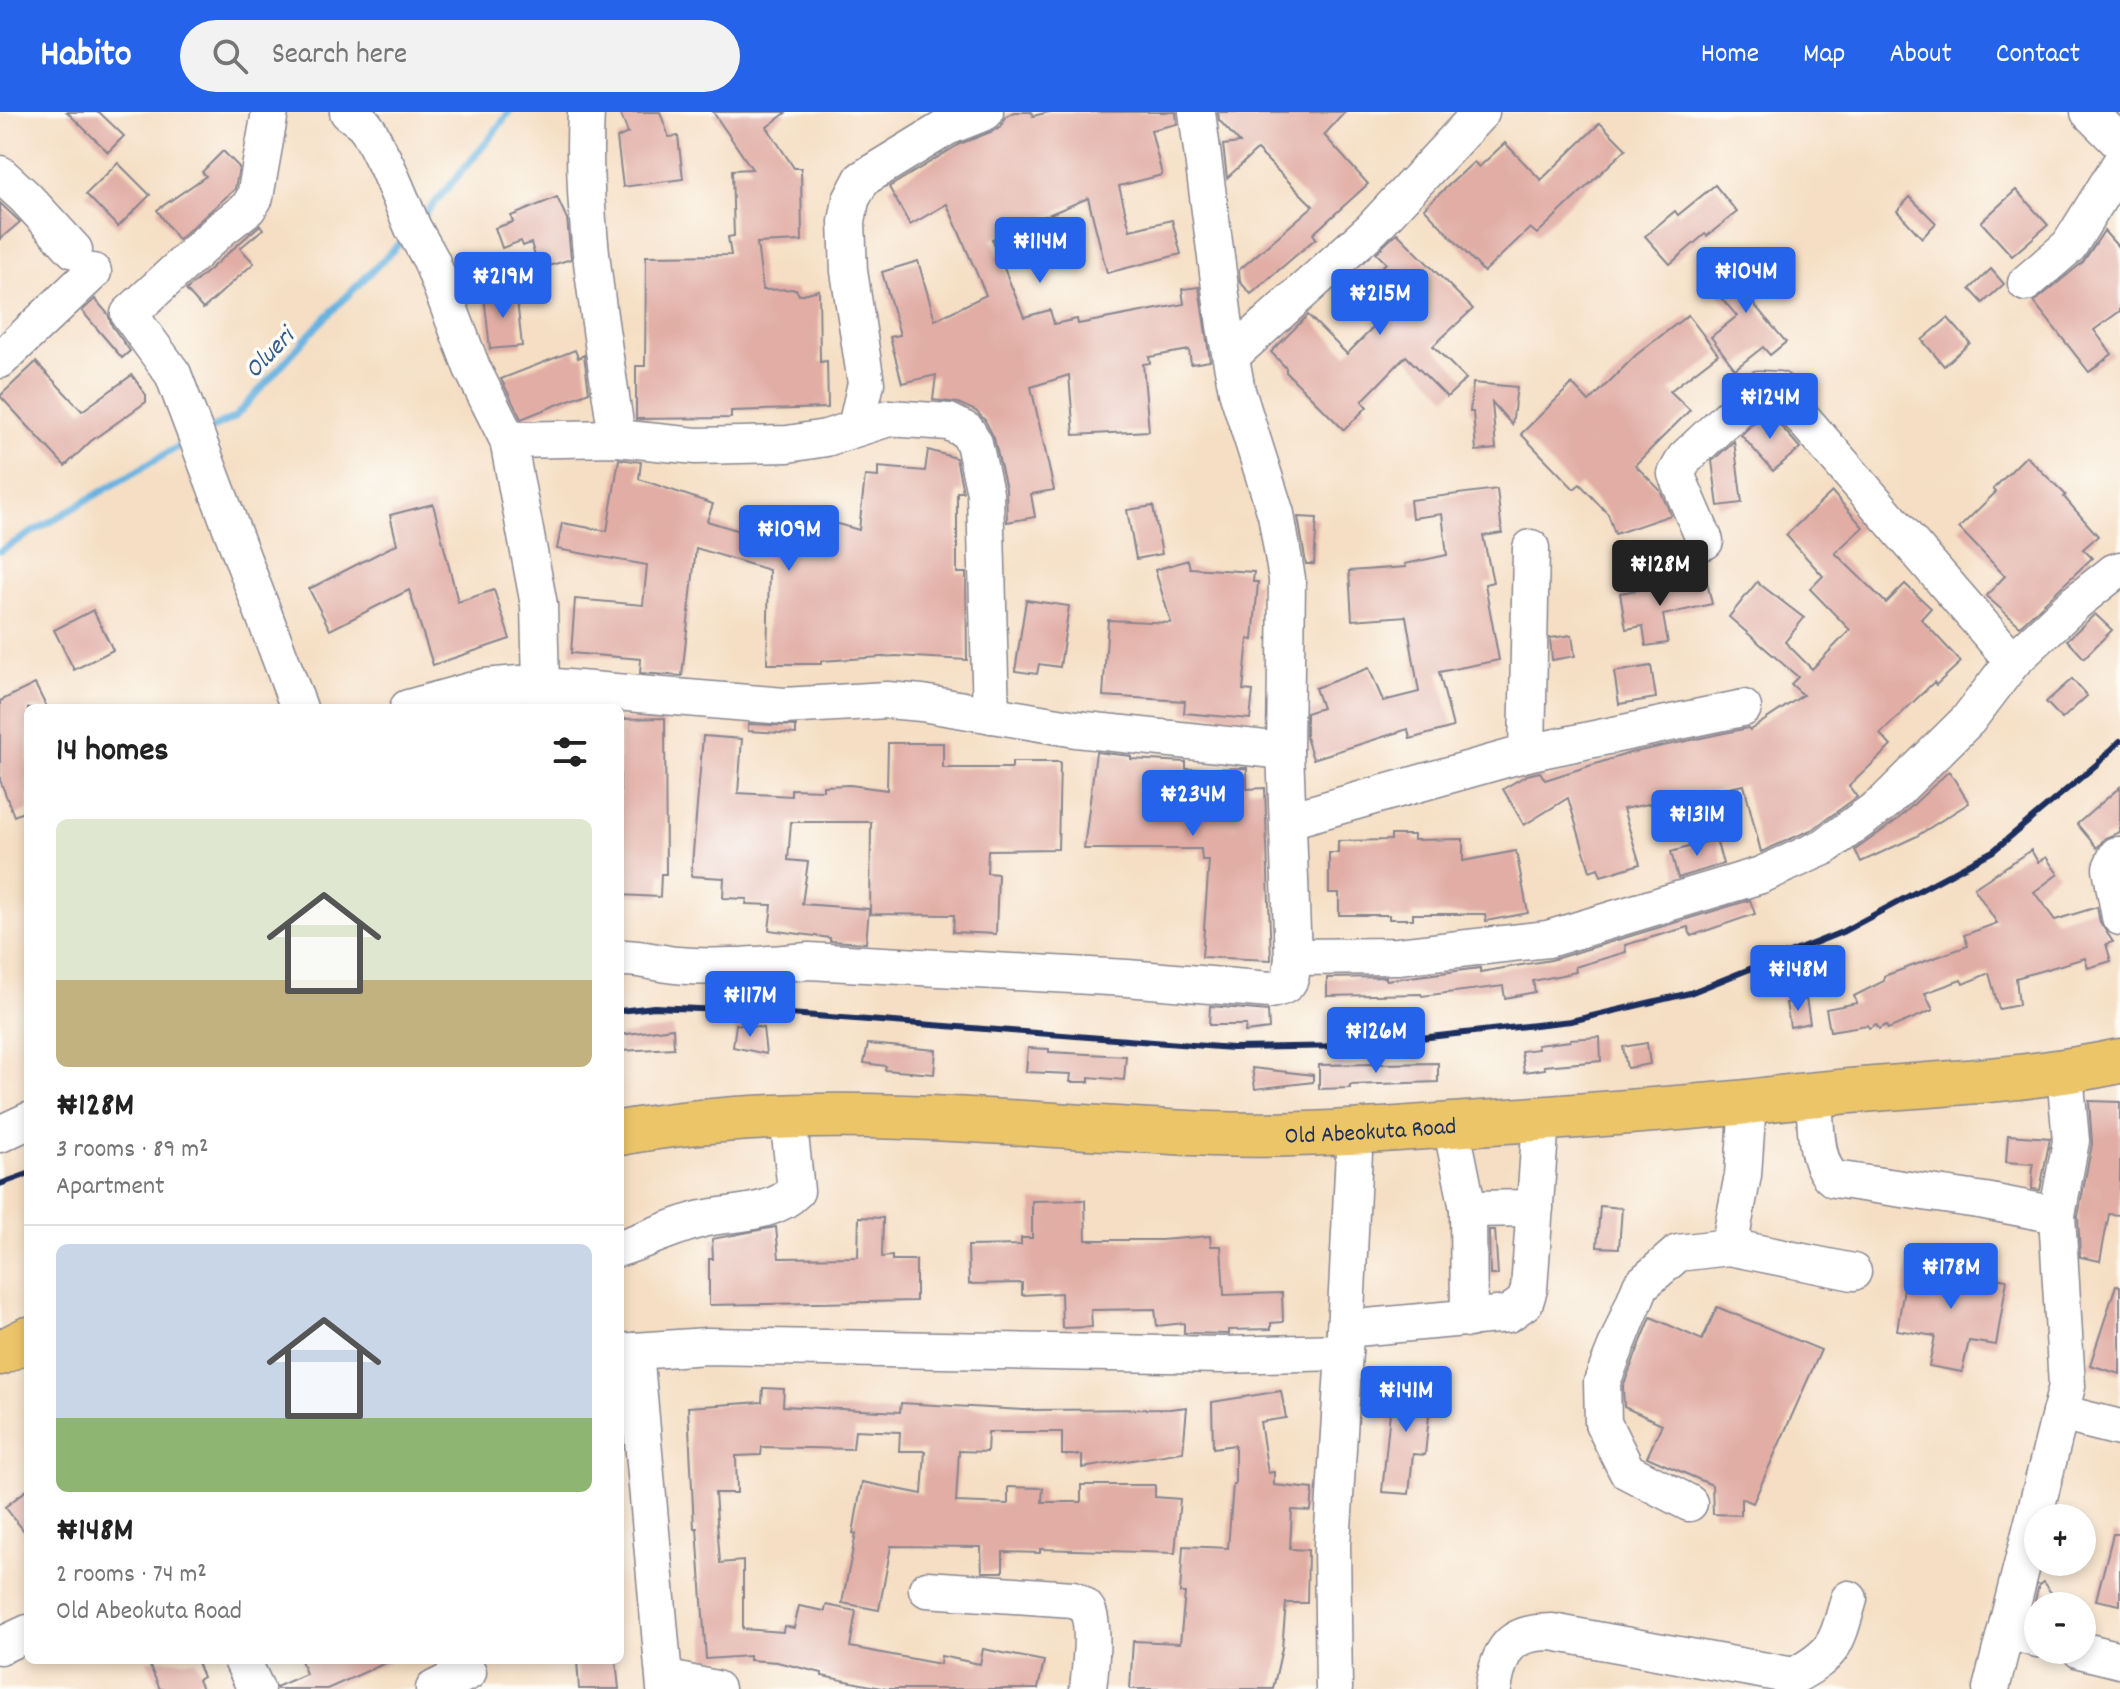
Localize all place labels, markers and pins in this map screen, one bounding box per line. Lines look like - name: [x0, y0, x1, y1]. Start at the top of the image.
- pin: ₦114M: [984, 217, 1096, 285]
- pin: ₦104M: [1690, 247, 1802, 315]
- pin: ₦219M: [447, 252, 559, 320]
- pin: ₦215M: [1324, 269, 1436, 337]
- pin: ₦124M: [1714, 373, 1826, 441]
- pin: ₦109M: [733, 505, 845, 573]
- pin: ₦128M: [1604, 540, 1716, 608]
- pin: ₦234M: [1137, 770, 1249, 838]
- pin: ₦131M: [1641, 790, 1753, 858]
- pin: ₦148M: [1742, 945, 1854, 1013]
- pin: ₦117M: [694, 971, 806, 1039]
- pin: ₦126M: [1320, 1007, 1432, 1075]
- pin: ₦178M: [1895, 1243, 2007, 1311]
- pin: ₦141M: [1350, 1366, 1462, 1434]

